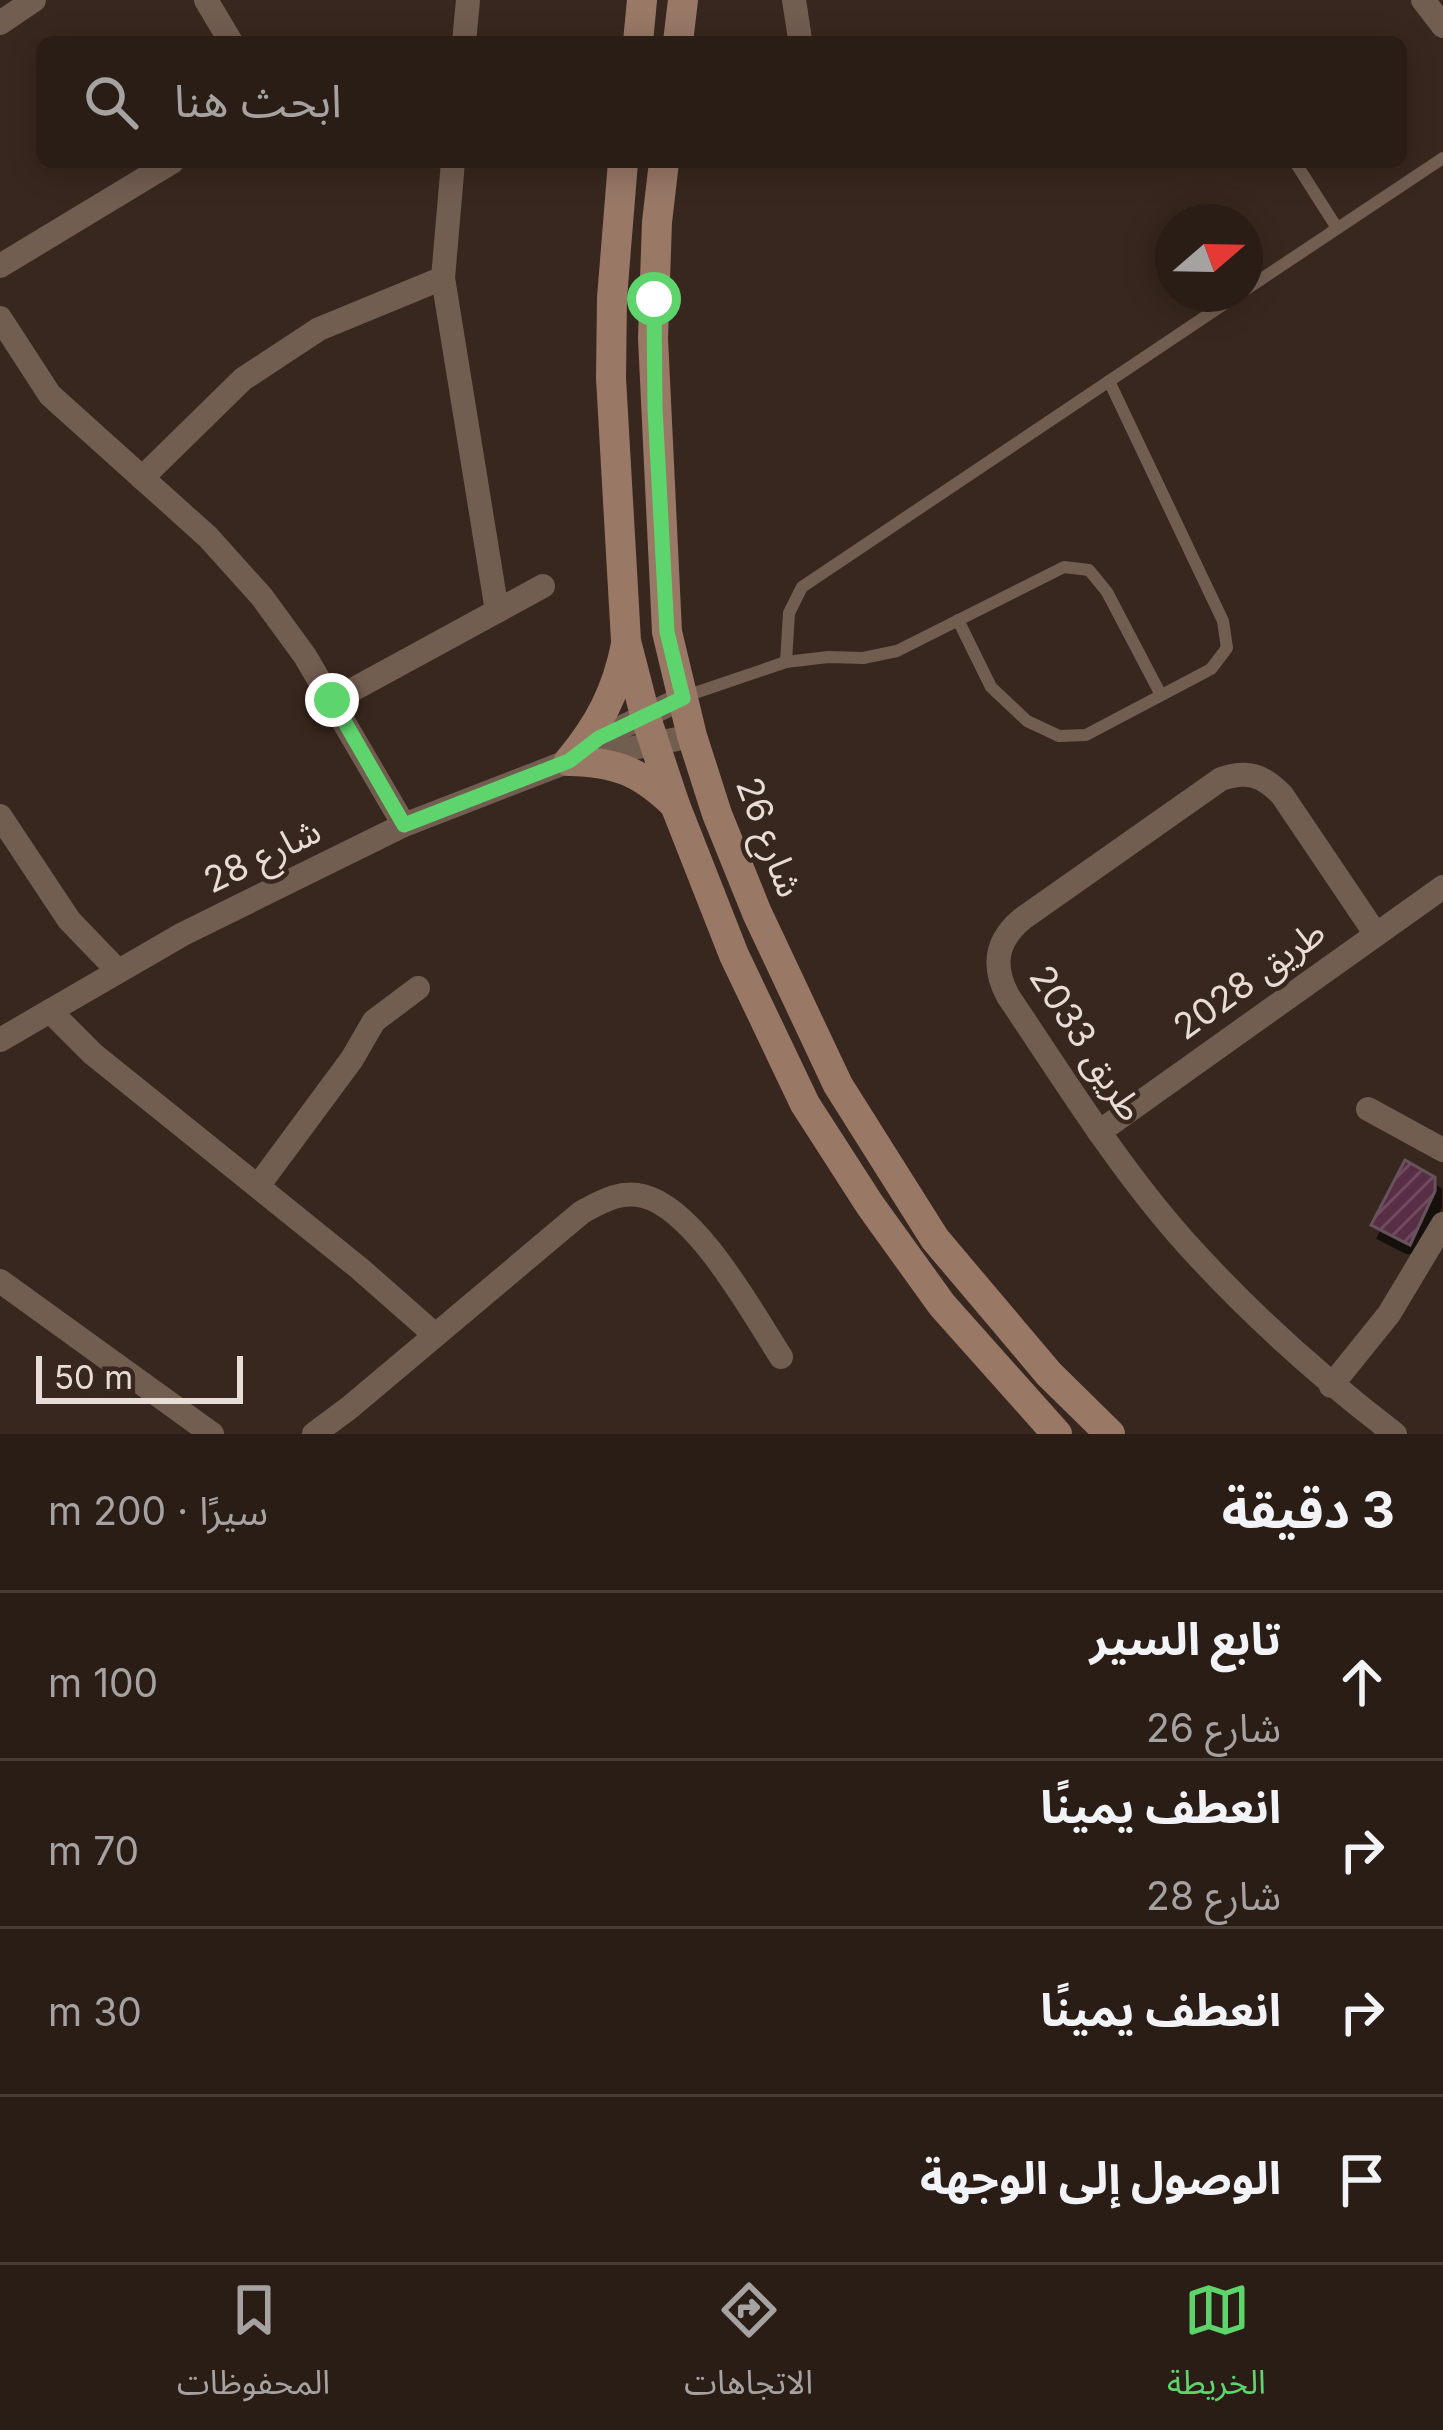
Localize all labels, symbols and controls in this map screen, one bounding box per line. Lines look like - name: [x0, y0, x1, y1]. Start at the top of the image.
- search box: [36, 36, 1407, 168]
- icon: search: [78, 69, 144, 135]
- text: ابحث هنا: [174, 73, 342, 128]
- north arrow: [1155, 204, 1263, 312]
- route start: [627, 272, 681, 326]
- route end: [305, 673, 359, 727]
- street label: شارع 26: [722, 771, 813, 905]
- street label: شارع 28: [196, 808, 330, 907]
- street label: طريق 2028: [1165, 909, 1334, 1049]
- street label: طريق 2033: [1020, 957, 1154, 1130]
- scale bar: [36, 1350, 243, 1403]
- text: 50 m: [54, 1357, 133, 1397]
- text: 3 دقيقة: [1222, 1479, 1395, 1540]
- text: سيرًا · 200 m: [48, 1487, 268, 1534]
- text: تابع السير: [1090, 1611, 1281, 1666]
- icon: ahead: [1329, 1649, 1395, 1715]
- text: 100 m: [48, 1659, 158, 1706]
- text: شارع 26: [1146, 1704, 1281, 1751]
- text: انعطف يمينًا: [1040, 1779, 1281, 1834]
- icon: right: [1329, 1817, 1395, 1883]
- text: 70 m: [48, 1827, 139, 1874]
- text: شارع 28: [1146, 1872, 1281, 1919]
- icon: right: [1329, 1979, 1395, 2045]
- text: انعطف يمينًا: [1040, 1982, 1281, 2037]
- text: 30 m: [48, 1988, 142, 2035]
- icon: arrive: [1329, 2147, 1395, 2213]
- text: الوصول إلى الوجهة: [920, 2150, 1281, 2205]
- tab: المحفوظات: [177, 2277, 330, 2418]
- tab: الاتجاهات: [684, 2277, 813, 2418]
- tab: الخريطة: [1167, 2277, 1266, 2418]

